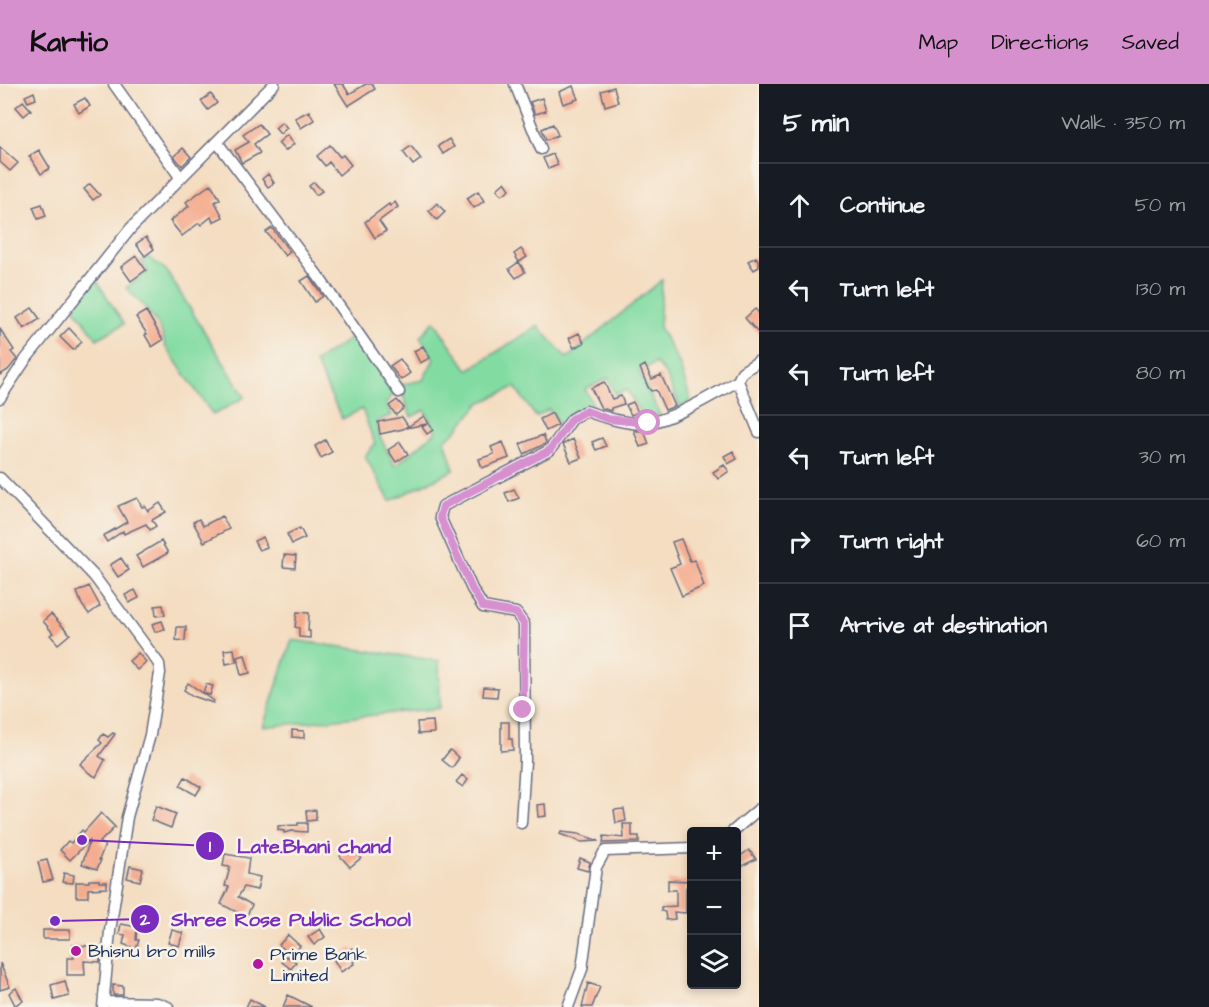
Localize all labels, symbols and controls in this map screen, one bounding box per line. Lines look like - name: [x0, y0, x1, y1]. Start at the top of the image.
- text: Kartio: [30, 23, 108, 62]
- text: Map: [918, 28, 958, 57]
- text: Directions: [991, 28, 1089, 57]
- text: Saved: [1122, 28, 1179, 57]
- text: 5 min: [783, 105, 849, 141]
- text: Walk · 350 m: [1061, 109, 1185, 137]
- icon: ahead: [783, 189, 816, 222]
- text: Continue: [840, 190, 925, 221]
- text: 50 m: [1135, 191, 1185, 219]
- icon: left: [783, 273, 816, 306]
- text: Turn left: [840, 274, 934, 305]
- text: 130 m: [1136, 275, 1185, 303]
- icon: left: [783, 357, 816, 390]
- text: Turn left: [840, 358, 934, 389]
- text: 80 m: [1136, 359, 1185, 387]
- route start: [634, 409, 660, 435]
- icon: left: [783, 441, 816, 474]
- text: Turn left: [840, 442, 934, 473]
- text: 30 m: [1139, 443, 1185, 471]
- icon: right: [783, 525, 816, 558]
- text: Turn right: [840, 526, 943, 557]
- text: 60 m: [1136, 527, 1185, 555]
- icon: arrive: [783, 609, 816, 642]
- text: Arrive at destination: [840, 610, 1047, 641]
- route end: [509, 696, 535, 722]
- callout: Late.Bhani chand: [195, 827, 403, 865]
- map controls: [687, 827, 741, 989]
- button: +: [687, 827, 741, 881]
- text: Late.Bhani chand: [237, 833, 392, 861]
- text: 1: [209, 834, 212, 859]
- button: −: [687, 881, 741, 935]
- callout: Shree Rose Public School: [130, 900, 423, 938]
- text: Shree Rose Public School: [170, 906, 411, 934]
- text: 2: [139, 907, 151, 932]
- button: layers: [687, 935, 741, 989]
- place label: Bhisnu bro mills: [88, 939, 216, 964]
- place label: Prime Bank Limited: [270, 942, 367, 988]
- marker: Bhisnu bro mills: [69, 944, 83, 958]
- marker: Prime Bank Limited: [251, 957, 265, 971]

